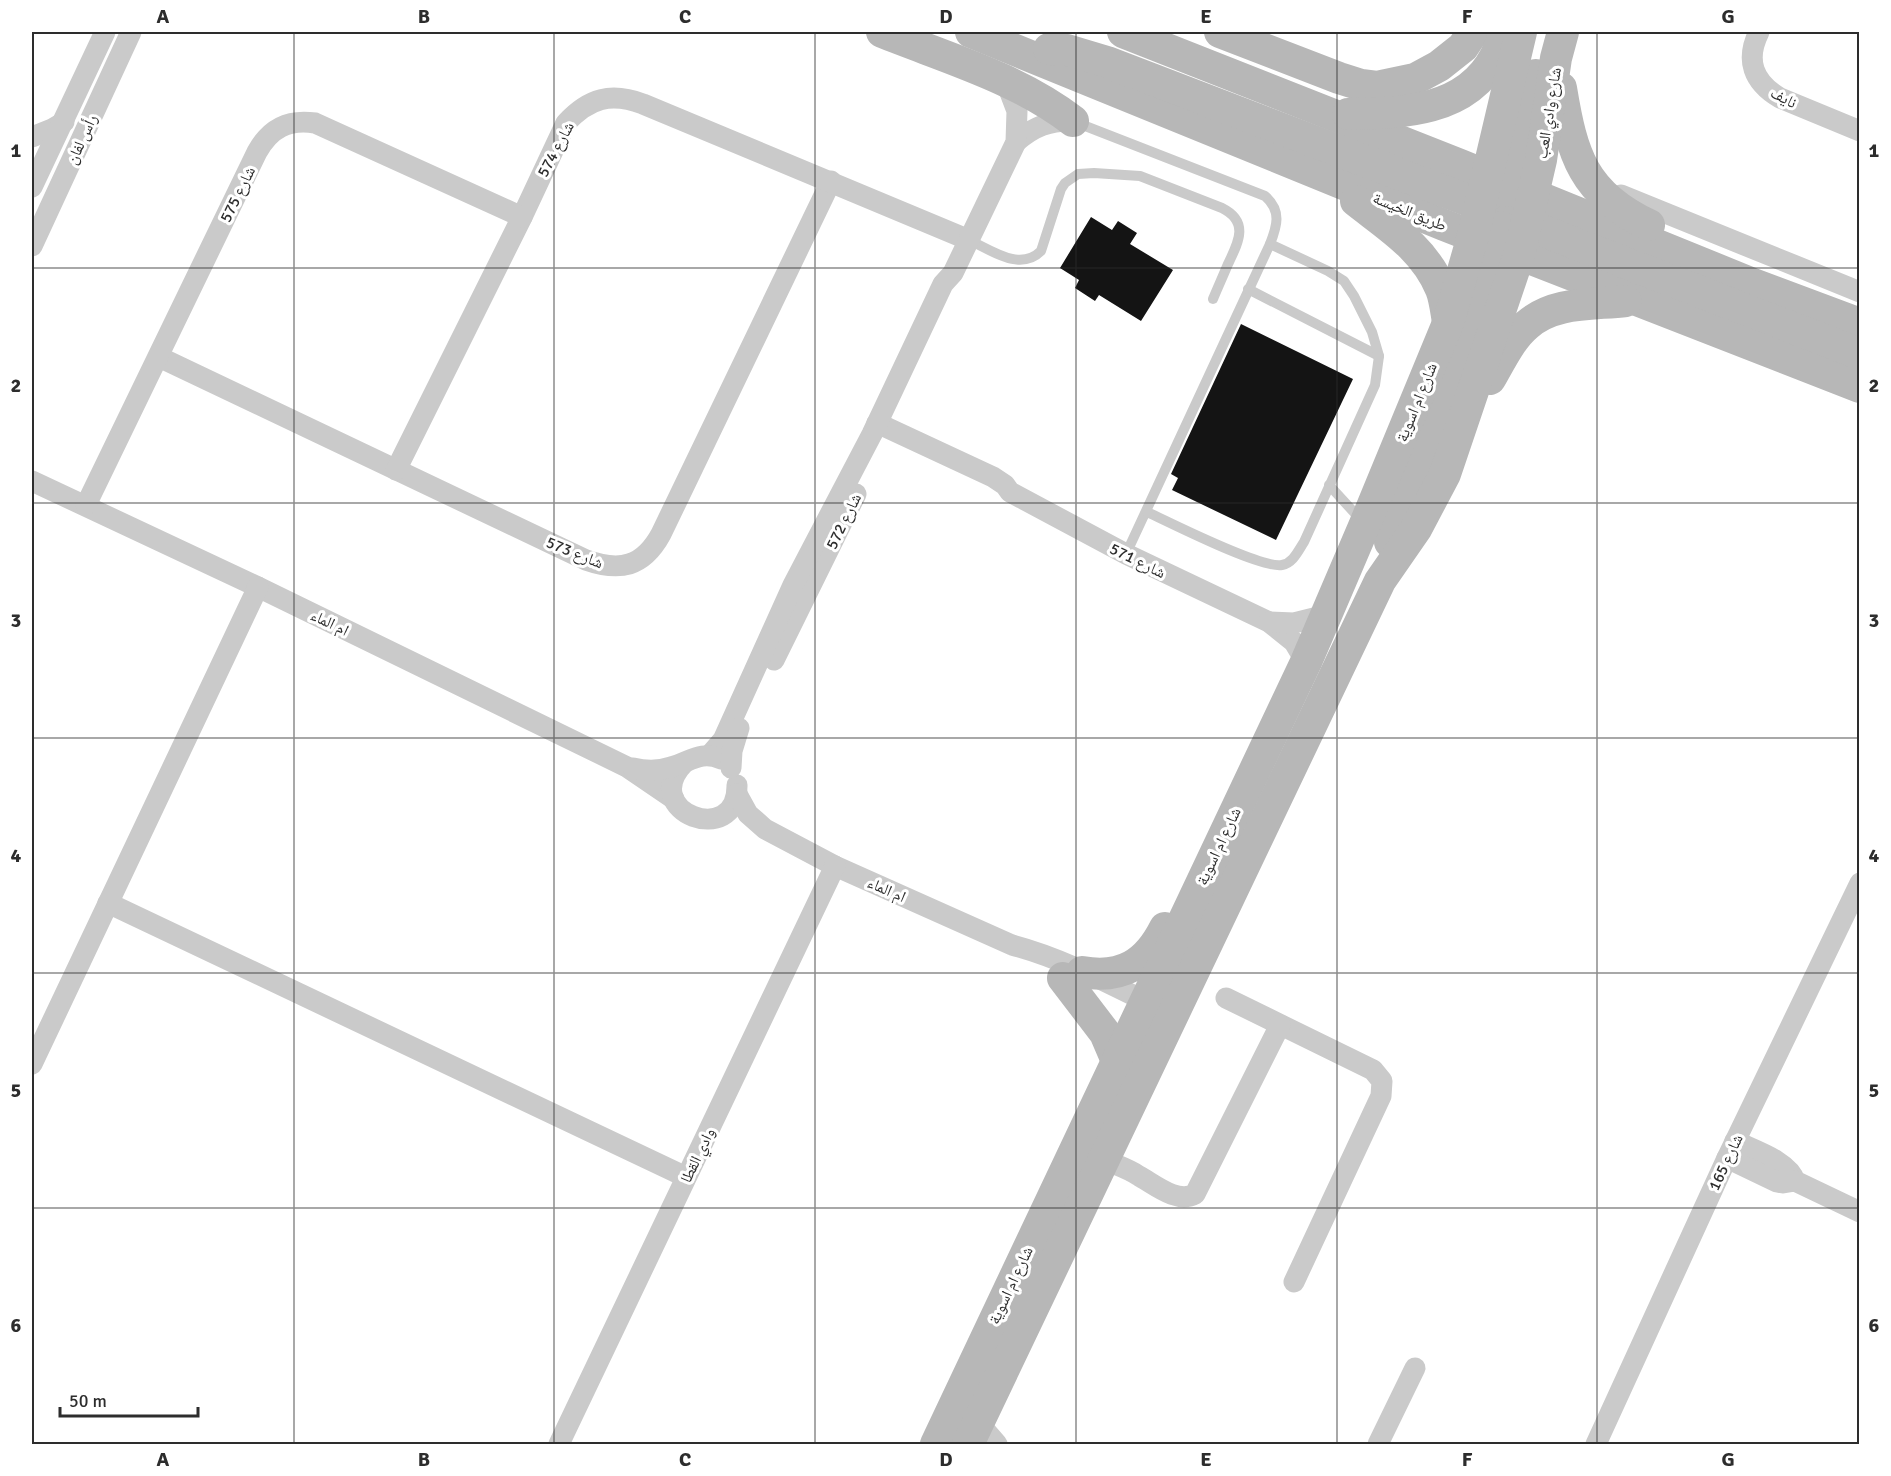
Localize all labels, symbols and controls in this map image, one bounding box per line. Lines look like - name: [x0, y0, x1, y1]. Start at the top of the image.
- text: A: [157, 4, 170, 29]
- text: B: [418, 4, 430, 29]
- text: C: [679, 4, 691, 29]
- text: D: [939, 4, 953, 29]
- text: E: [1200, 4, 1212, 29]
- text: F: [1462, 4, 1473, 29]
- text: G: [1721, 4, 1735, 29]
- street label: شارع وادي العب: [1532, 66, 1568, 161]
- street label: نايف: [1767, 83, 1800, 113]
- street label: رأس لفان: [62, 111, 102, 168]
- street label: شارع 574: [533, 118, 579, 181]
- text: 1: [11, 138, 22, 163]
- text: 1: [1869, 138, 1880, 163]
- street label: شارع 575: [216, 163, 260, 226]
- street label: طريق الخيسة: [1370, 188, 1449, 236]
- street label: شارع ام اسوية: [1392, 360, 1442, 445]
- text: 2: [11, 373, 21, 398]
- text: 2: [1869, 373, 1879, 398]
- street label: شارع 572: [822, 490, 866, 553]
- street label: شارع 573: [543, 532, 606, 573]
- street label: شارع 571: [1106, 539, 1169, 583]
- street label: ام الماء: [307, 605, 352, 641]
- text: 3: [11, 608, 21, 633]
- text: 3: [1869, 608, 1879, 633]
- street label: شارع ام اسوية: [1192, 804, 1246, 889]
- text: 4: [11, 843, 22, 868]
- text: 4: [1869, 843, 1880, 868]
- street label: ام الماء: [864, 873, 909, 907]
- text: 5: [11, 1078, 21, 1103]
- text: 5: [1869, 1078, 1879, 1103]
- street label: وادي القطا: [676, 1125, 722, 1187]
- street label: شارع 165: [1704, 1131, 1748, 1194]
- street label: شارع ام اسوية: [984, 1243, 1038, 1328]
- text: 6: [11, 1313, 22, 1338]
- text: 6: [1869, 1313, 1880, 1338]
- scale bar: [60, 1380, 198, 1418]
- text: 50 m: [69, 1390, 107, 1412]
- text: A: [157, 1447, 170, 1472]
- text: B: [418, 1447, 430, 1472]
- text: C: [679, 1447, 691, 1472]
- text: D: [939, 1447, 953, 1472]
- text: E: [1200, 1447, 1212, 1472]
- text: F: [1462, 1447, 1473, 1472]
- text: G: [1721, 1447, 1735, 1472]

